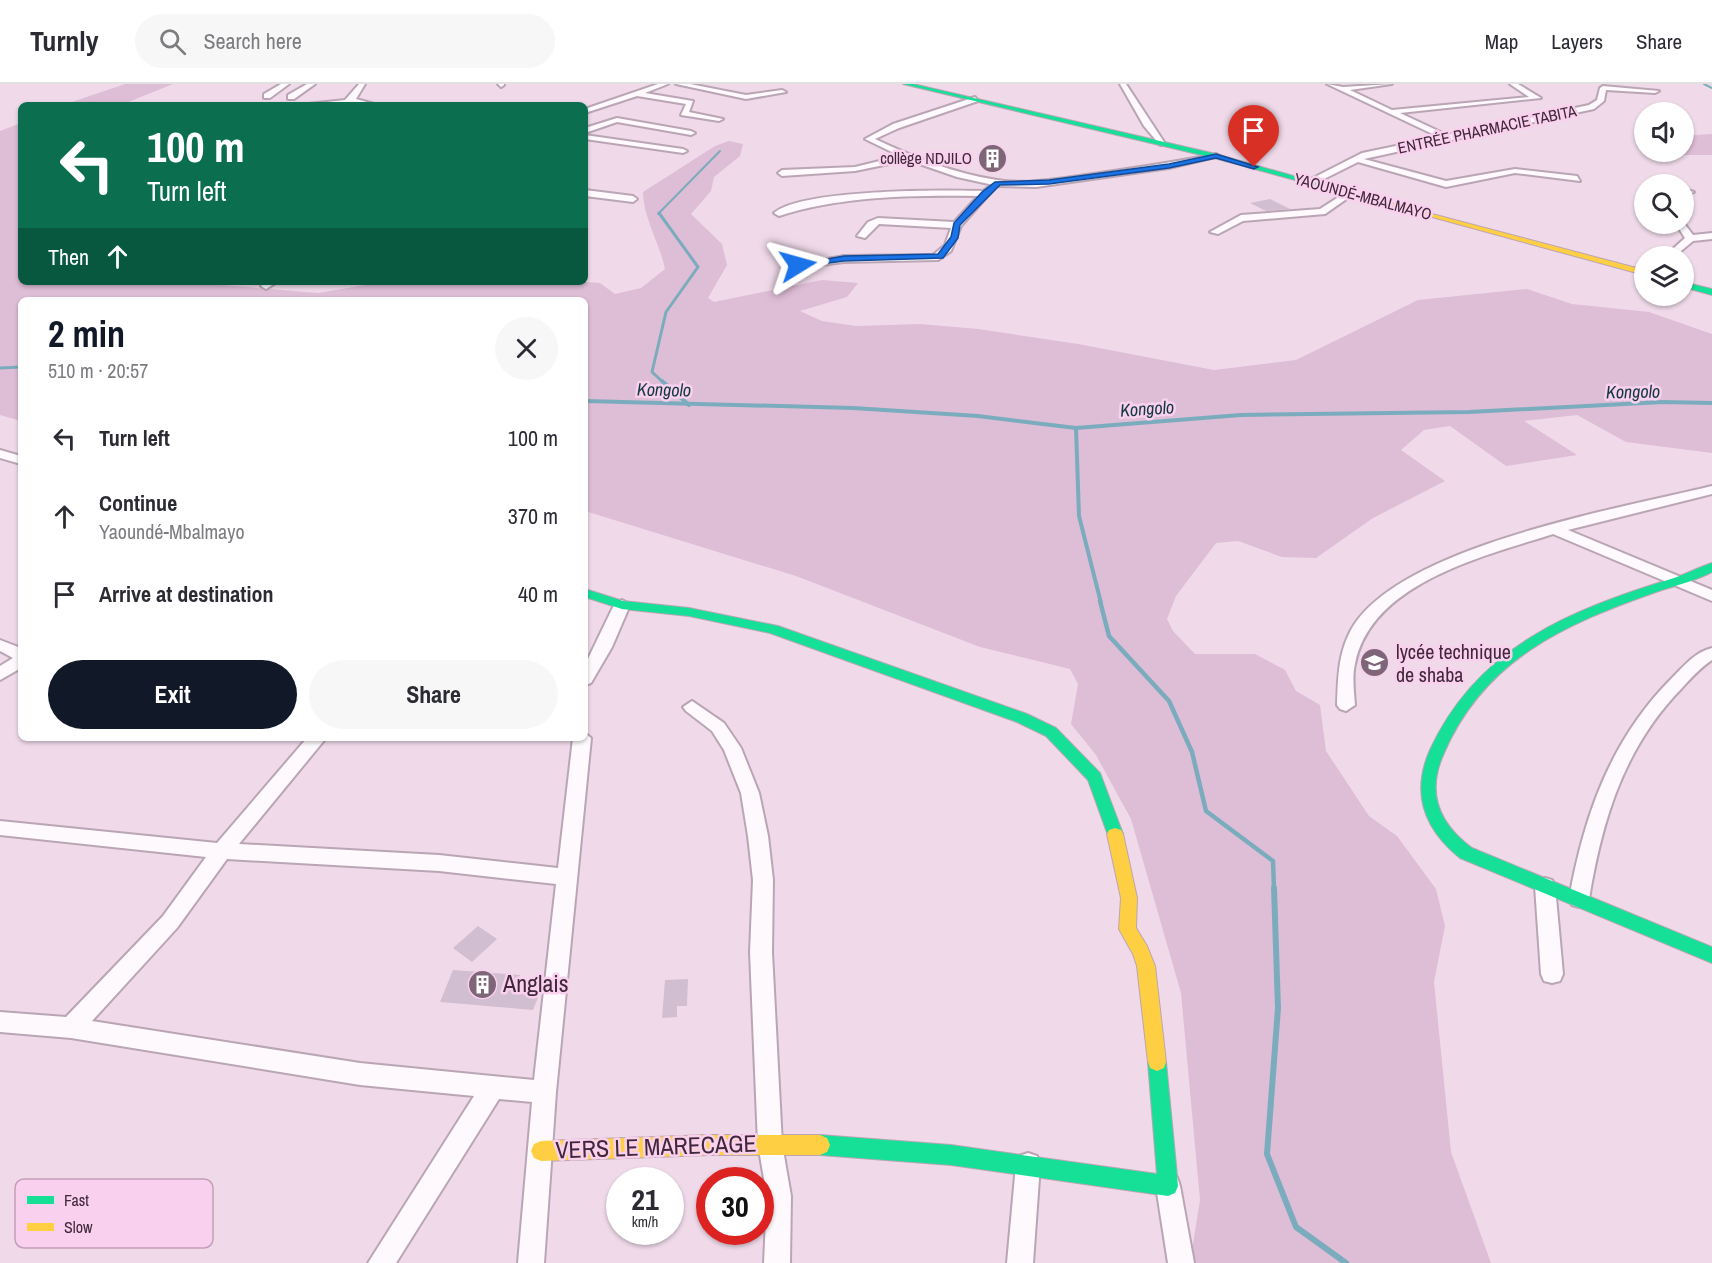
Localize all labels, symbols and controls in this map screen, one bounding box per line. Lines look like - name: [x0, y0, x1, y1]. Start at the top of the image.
- search box: [135, 14, 555, 68]
- text: Turnly: [30, 22, 99, 60]
- icon: search: [156, 25, 189, 58]
- text: Search here: [204, 26, 302, 56]
- text: Map: [1485, 27, 1518, 56]
- text: Layers: [1551, 27, 1603, 56]
- text: Share: [1636, 27, 1682, 56]
- street label: ENTRÉE PHARMACIE TABITA: [1396, 99, 1579, 159]
- map controls: [1634, 102, 1694, 306]
- button: sound: [1634, 102, 1694, 162]
- pin: [1228, 105, 1279, 167]
- icon: arrive: [1237, 114, 1270, 147]
- text: 100 m: [147, 119, 245, 175]
- icon: left: [48, 126, 126, 204]
- building icon: collège NDJILO: [977, 142, 1009, 174]
- place label: collège NDJILO: [880, 147, 972, 169]
- street label: YAOUNDÉ-MBALMAYO: [1292, 167, 1434, 225]
- text: Turn left: [147, 173, 226, 209]
- button: search: [1634, 174, 1694, 234]
- position arrow: [766, 233, 830, 297]
- icon: ahead: [101, 240, 134, 273]
- text: Then: [48, 242, 89, 272]
- button: layers: [1634, 246, 1694, 306]
- text: 2 min: [48, 310, 125, 358]
- button: close: [495, 317, 558, 380]
- text: 510 m · 20:57: [48, 357, 148, 384]
- water label: Kongolo: [637, 377, 691, 402]
- water label: Kongolo: [1606, 379, 1660, 404]
- water label: Kongolo: [1119, 394, 1175, 423]
- icon: left: [48, 422, 81, 455]
- text: Turn left: [99, 423, 170, 453]
- text: 100 m: [508, 423, 558, 453]
- text: Continue: [99, 488, 177, 518]
- icon: ahead: [48, 500, 81, 533]
- text: 370 m: [508, 501, 558, 531]
- text: Yaoundé-Mbalmayo: [99, 518, 245, 545]
- icon: arrive: [48, 578, 81, 611]
- text: Arrive at destination: [99, 579, 273, 609]
- text: 40 m: [518, 579, 558, 609]
- place label: lycée technique de shaba: [1396, 638, 1511, 688]
- school or university icon: lycée technique de shaba: [1359, 647, 1391, 679]
- button: Exit: [48, 660, 297, 729]
- button: Share: [309, 660, 558, 729]
- place label: Anglais: [502, 967, 569, 999]
- building icon: Anglais: [466, 968, 498, 1000]
- street label: VERS LE MARECAGE: [555, 1126, 757, 1166]
- speed limit sign: 30: [696, 1167, 774, 1245]
- legend: [15, 1179, 213, 1248]
- text: 21: [631, 1179, 659, 1219]
- text: Fast: [64, 1189, 89, 1211]
- text: km/h: [632, 1211, 658, 1232]
- text: Slow: [64, 1216, 93, 1238]

